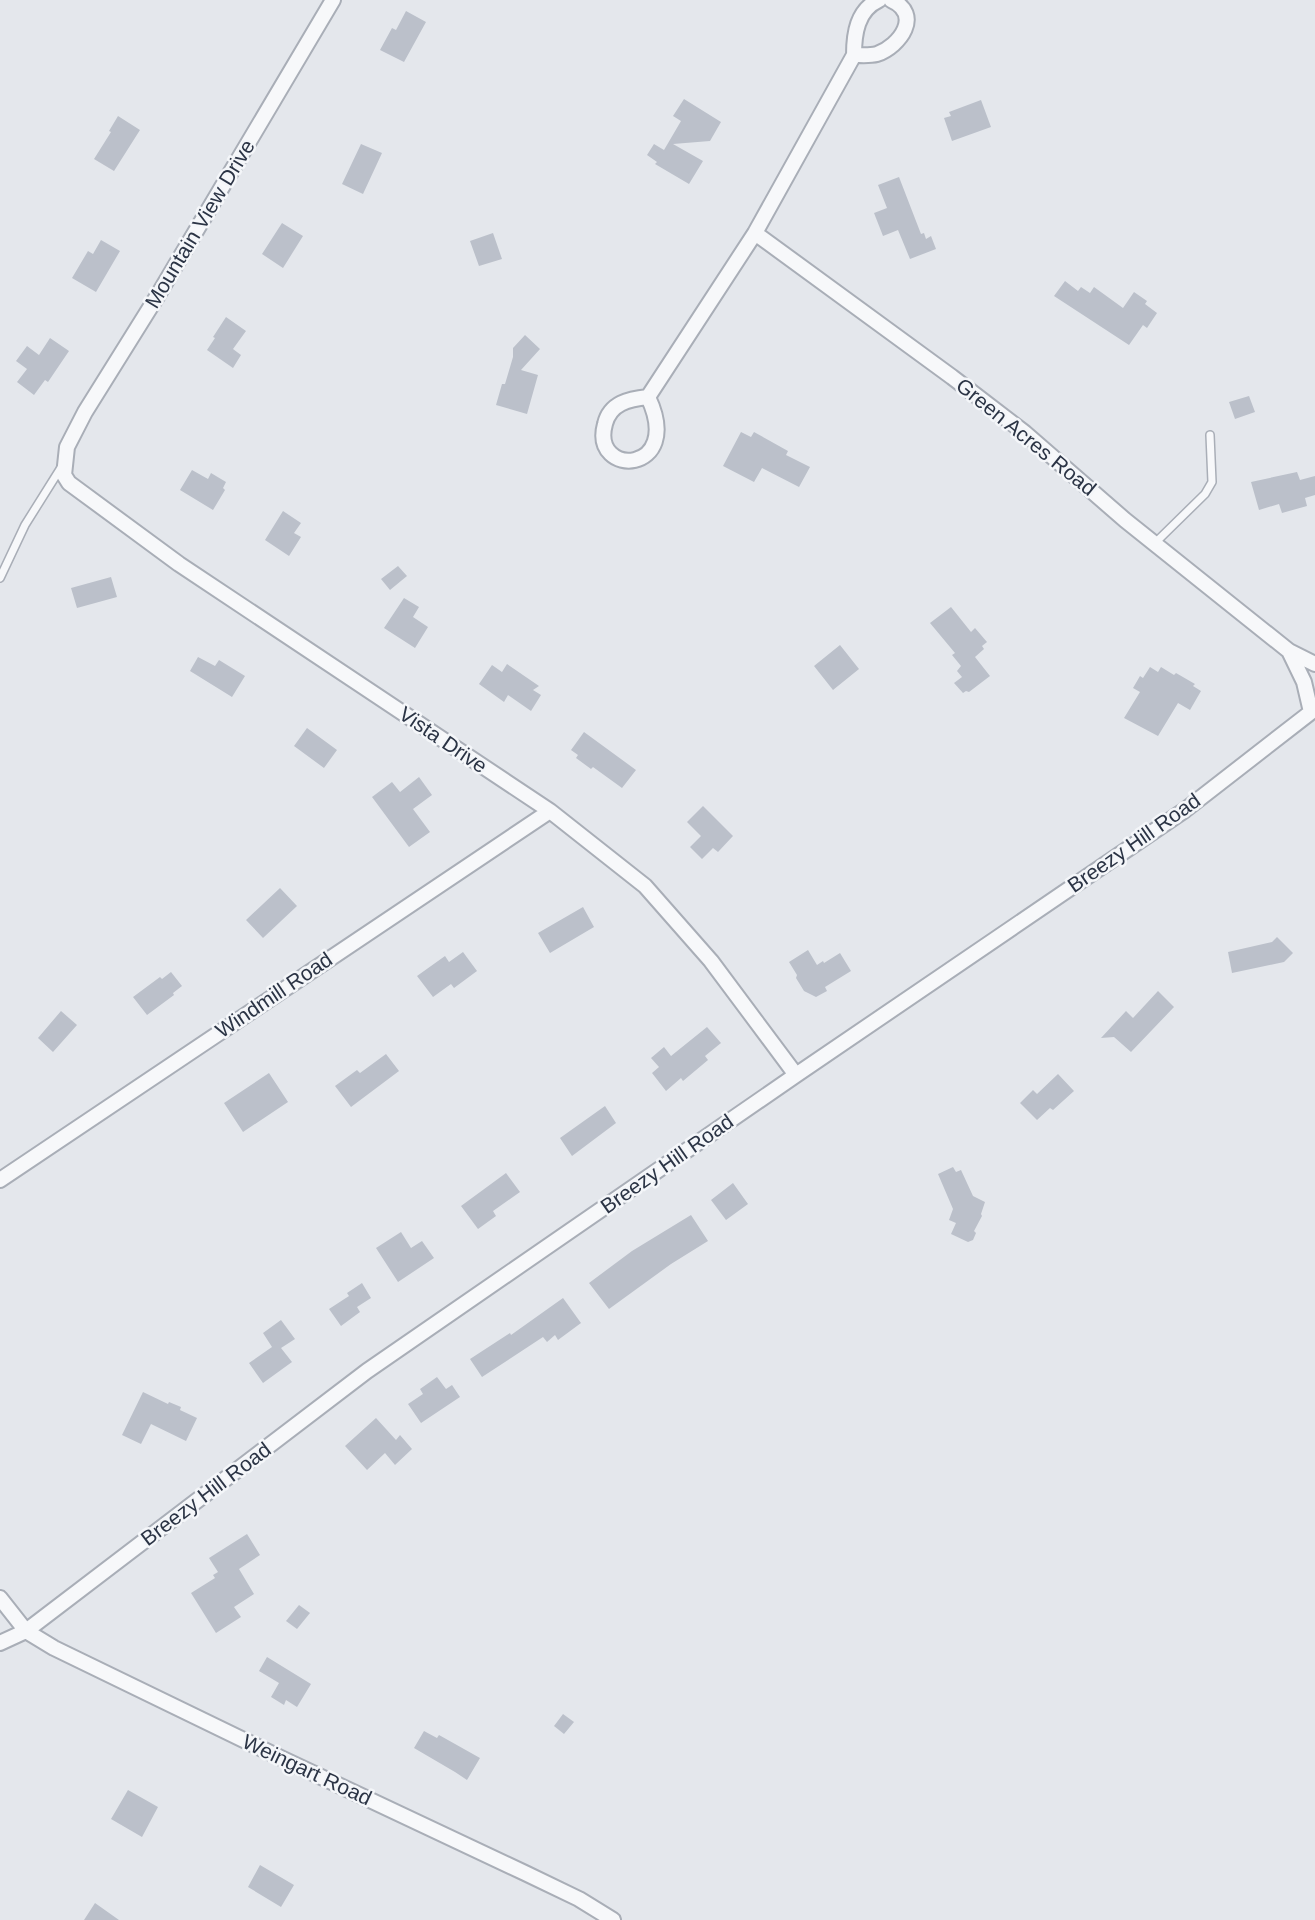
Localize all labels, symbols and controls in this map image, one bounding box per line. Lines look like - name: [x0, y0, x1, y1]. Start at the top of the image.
- street label: Mountain View Drive: [140, 135, 259, 312]
- street label: Green Acres Road: [952, 373, 1101, 500]
- street label: Vista Drive: [395, 702, 492, 777]
- street label: Breezy Hill Road: [1063, 788, 1204, 897]
- street label: Windmill Road: [211, 947, 336, 1042]
- street label: Breezy Hill Road: [596, 1109, 737, 1218]
- street label: Breezy Hill Road: [136, 1437, 275, 1550]
- street label: Weingart Road: [239, 1730, 375, 1809]

